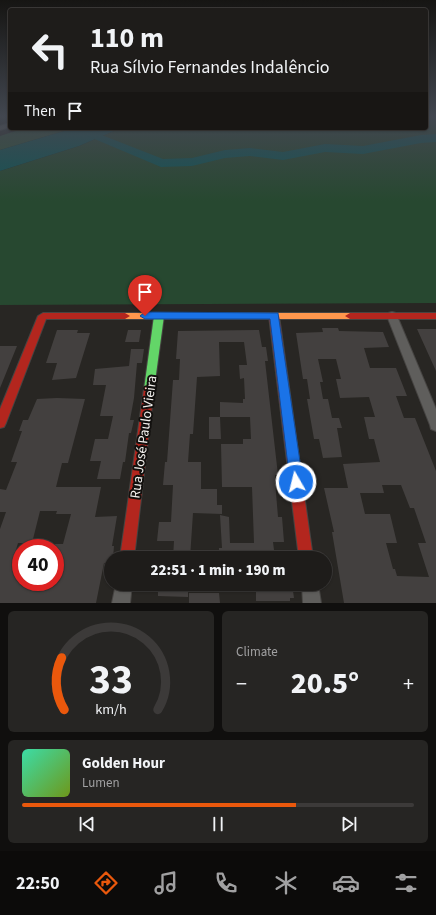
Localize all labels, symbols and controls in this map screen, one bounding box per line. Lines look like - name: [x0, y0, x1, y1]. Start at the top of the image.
- text: 110 m: [90, 18, 164, 58]
- icon: left: [24, 24, 76, 76]
- text: Rua Sílvio Fernandes Indalêncio: [90, 55, 330, 80]
- icon: arrive: [64, 100, 86, 122]
- text: Then: [24, 101, 56, 122]
- pin: [128, 275, 162, 316]
- icon: arrive: [134, 281, 156, 303]
- street label: Rua José Paulo Vieira: [125, 374, 163, 500]
- position arrow: [275, 461, 317, 503]
- speed limit sign: 40: [12, 539, 64, 591]
- text: 22:51 · 1 min · 190 m: [151, 560, 285, 581]
- text: Climate: [236, 643, 278, 661]
- text: 33: [89, 649, 133, 709]
- text: 20.5°: [291, 662, 359, 705]
- text: −: [236, 668, 247, 700]
- text: +: [403, 668, 414, 700]
- text: km/h: [95, 698, 127, 719]
- text: Golden Hour: [82, 753, 165, 774]
- text: Lumen: [82, 774, 120, 792]
- icon: previous: [76, 813, 98, 835]
- icon: pause: [207, 813, 229, 835]
- icon: next: [338, 813, 360, 835]
- icon: directions: [92, 869, 120, 897]
- icon: music: [152, 869, 180, 897]
- icon: phone: [212, 869, 240, 897]
- icon: climate: [272, 869, 300, 897]
- icon: car: [332, 869, 360, 897]
- icon: filters: [392, 869, 420, 897]
- text: 22:50: [16, 871, 59, 896]

